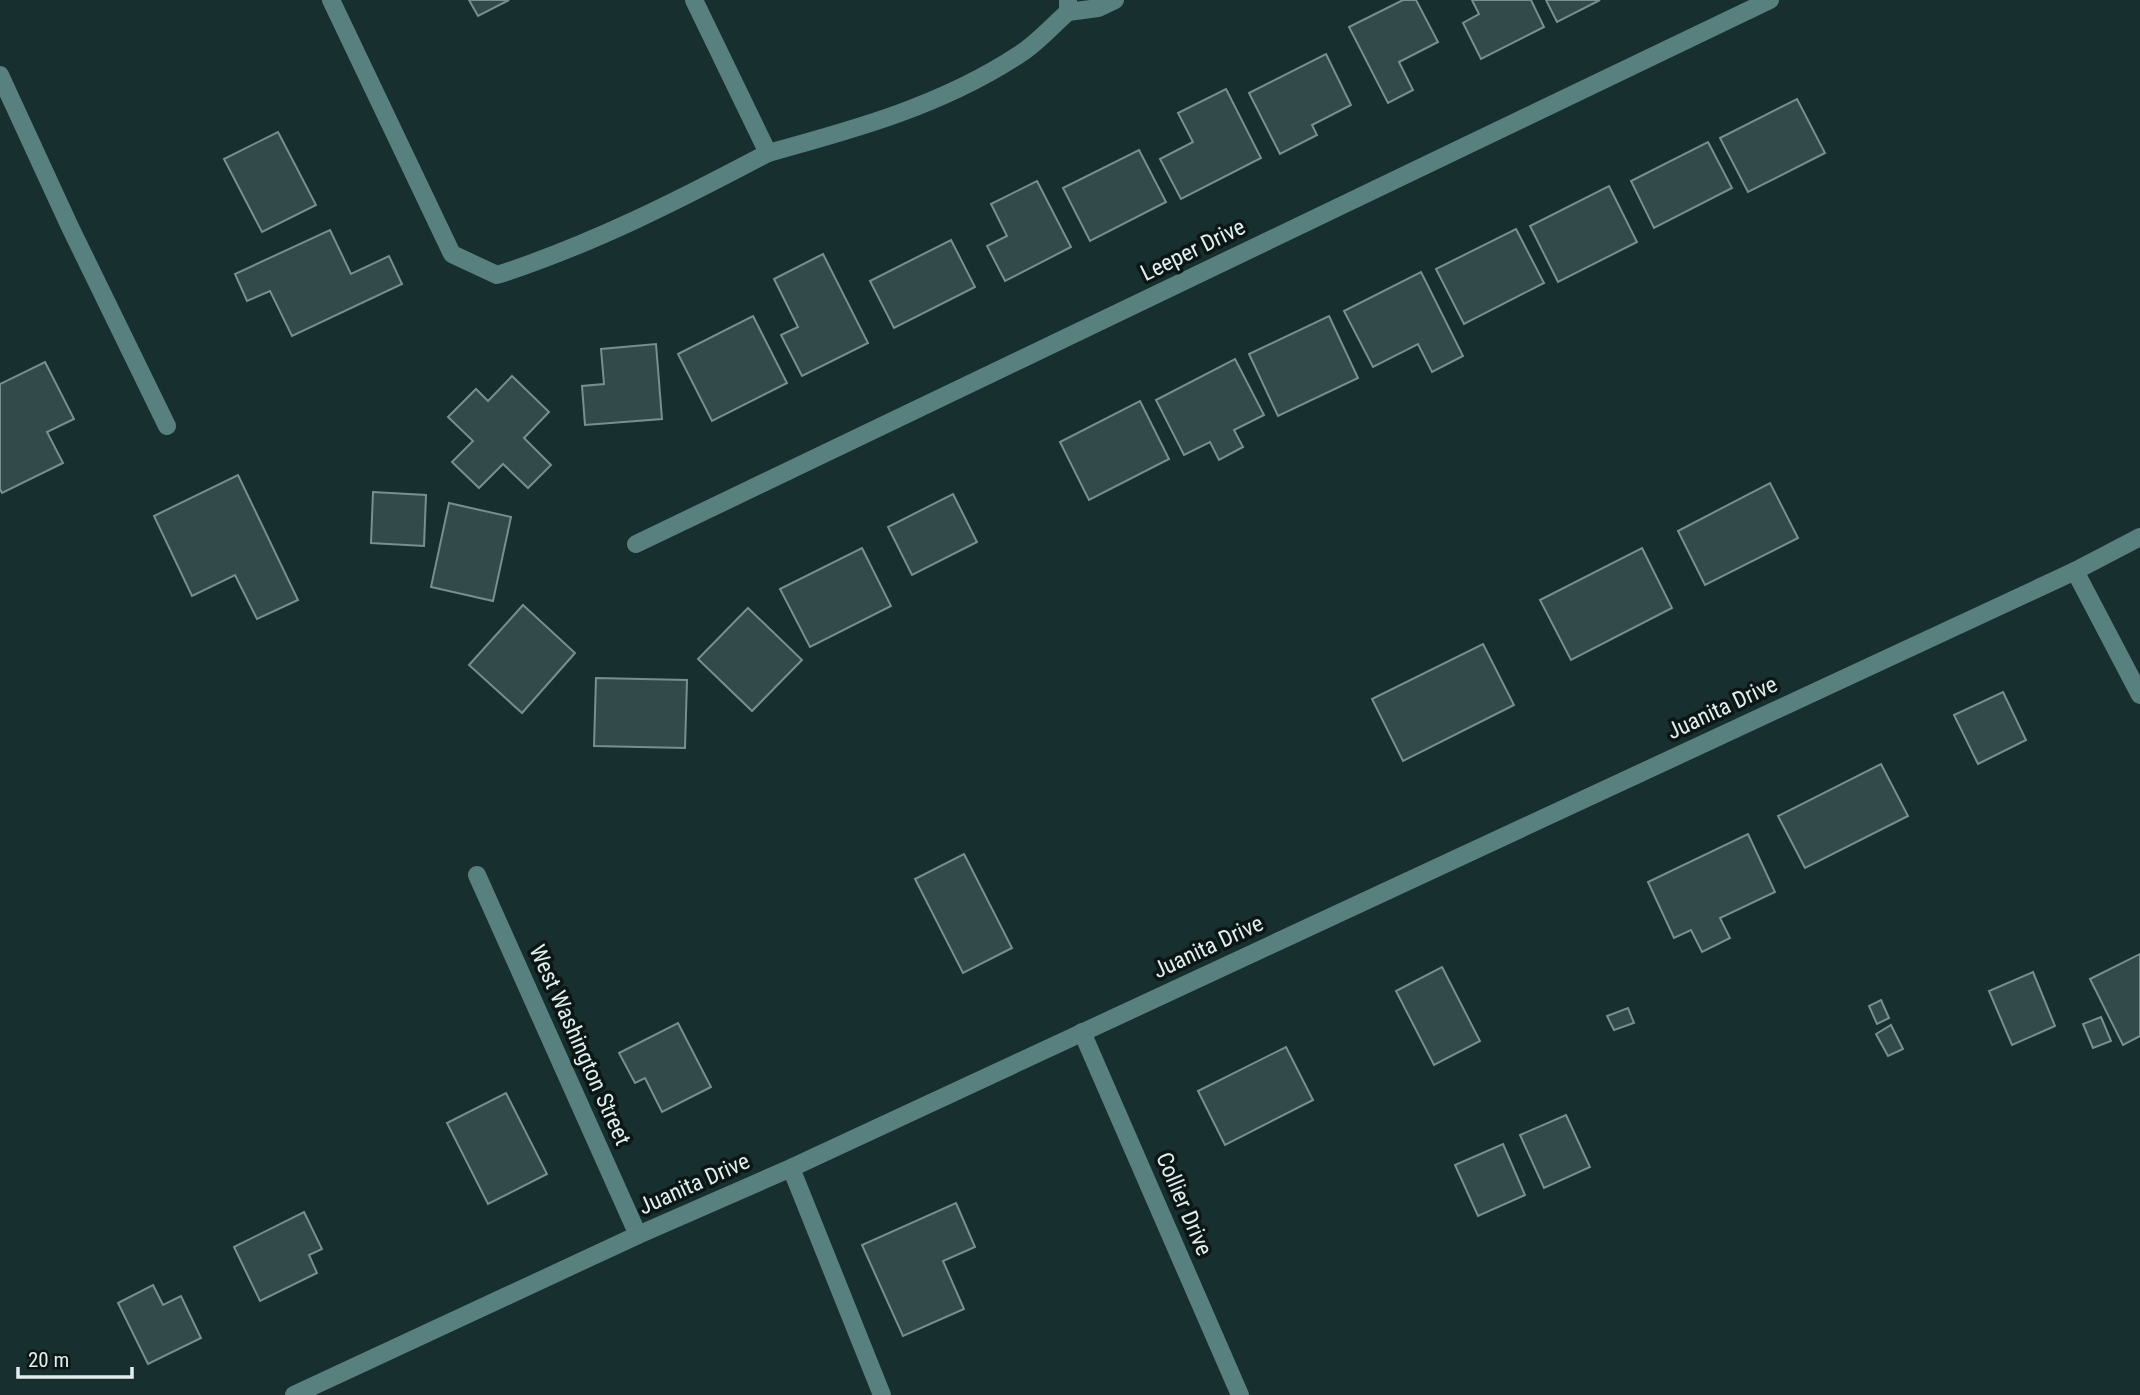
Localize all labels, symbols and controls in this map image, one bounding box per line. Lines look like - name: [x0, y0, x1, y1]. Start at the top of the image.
- street label: Leeper Drive: [1136, 213, 1250, 287]
- street label: Juanita Drive: [1663, 671, 1781, 745]
- street label: Juanita Drive: [1149, 910, 1267, 984]
- street label: West Washington Street: [524, 941, 636, 1149]
- street label: Juanita Drive: [634, 1148, 754, 1220]
- street label: Collier Drive: [1150, 1148, 1218, 1260]
- scale bar: [18, 1336, 131, 1380]
- text: 20 m: [28, 1348, 69, 1372]

